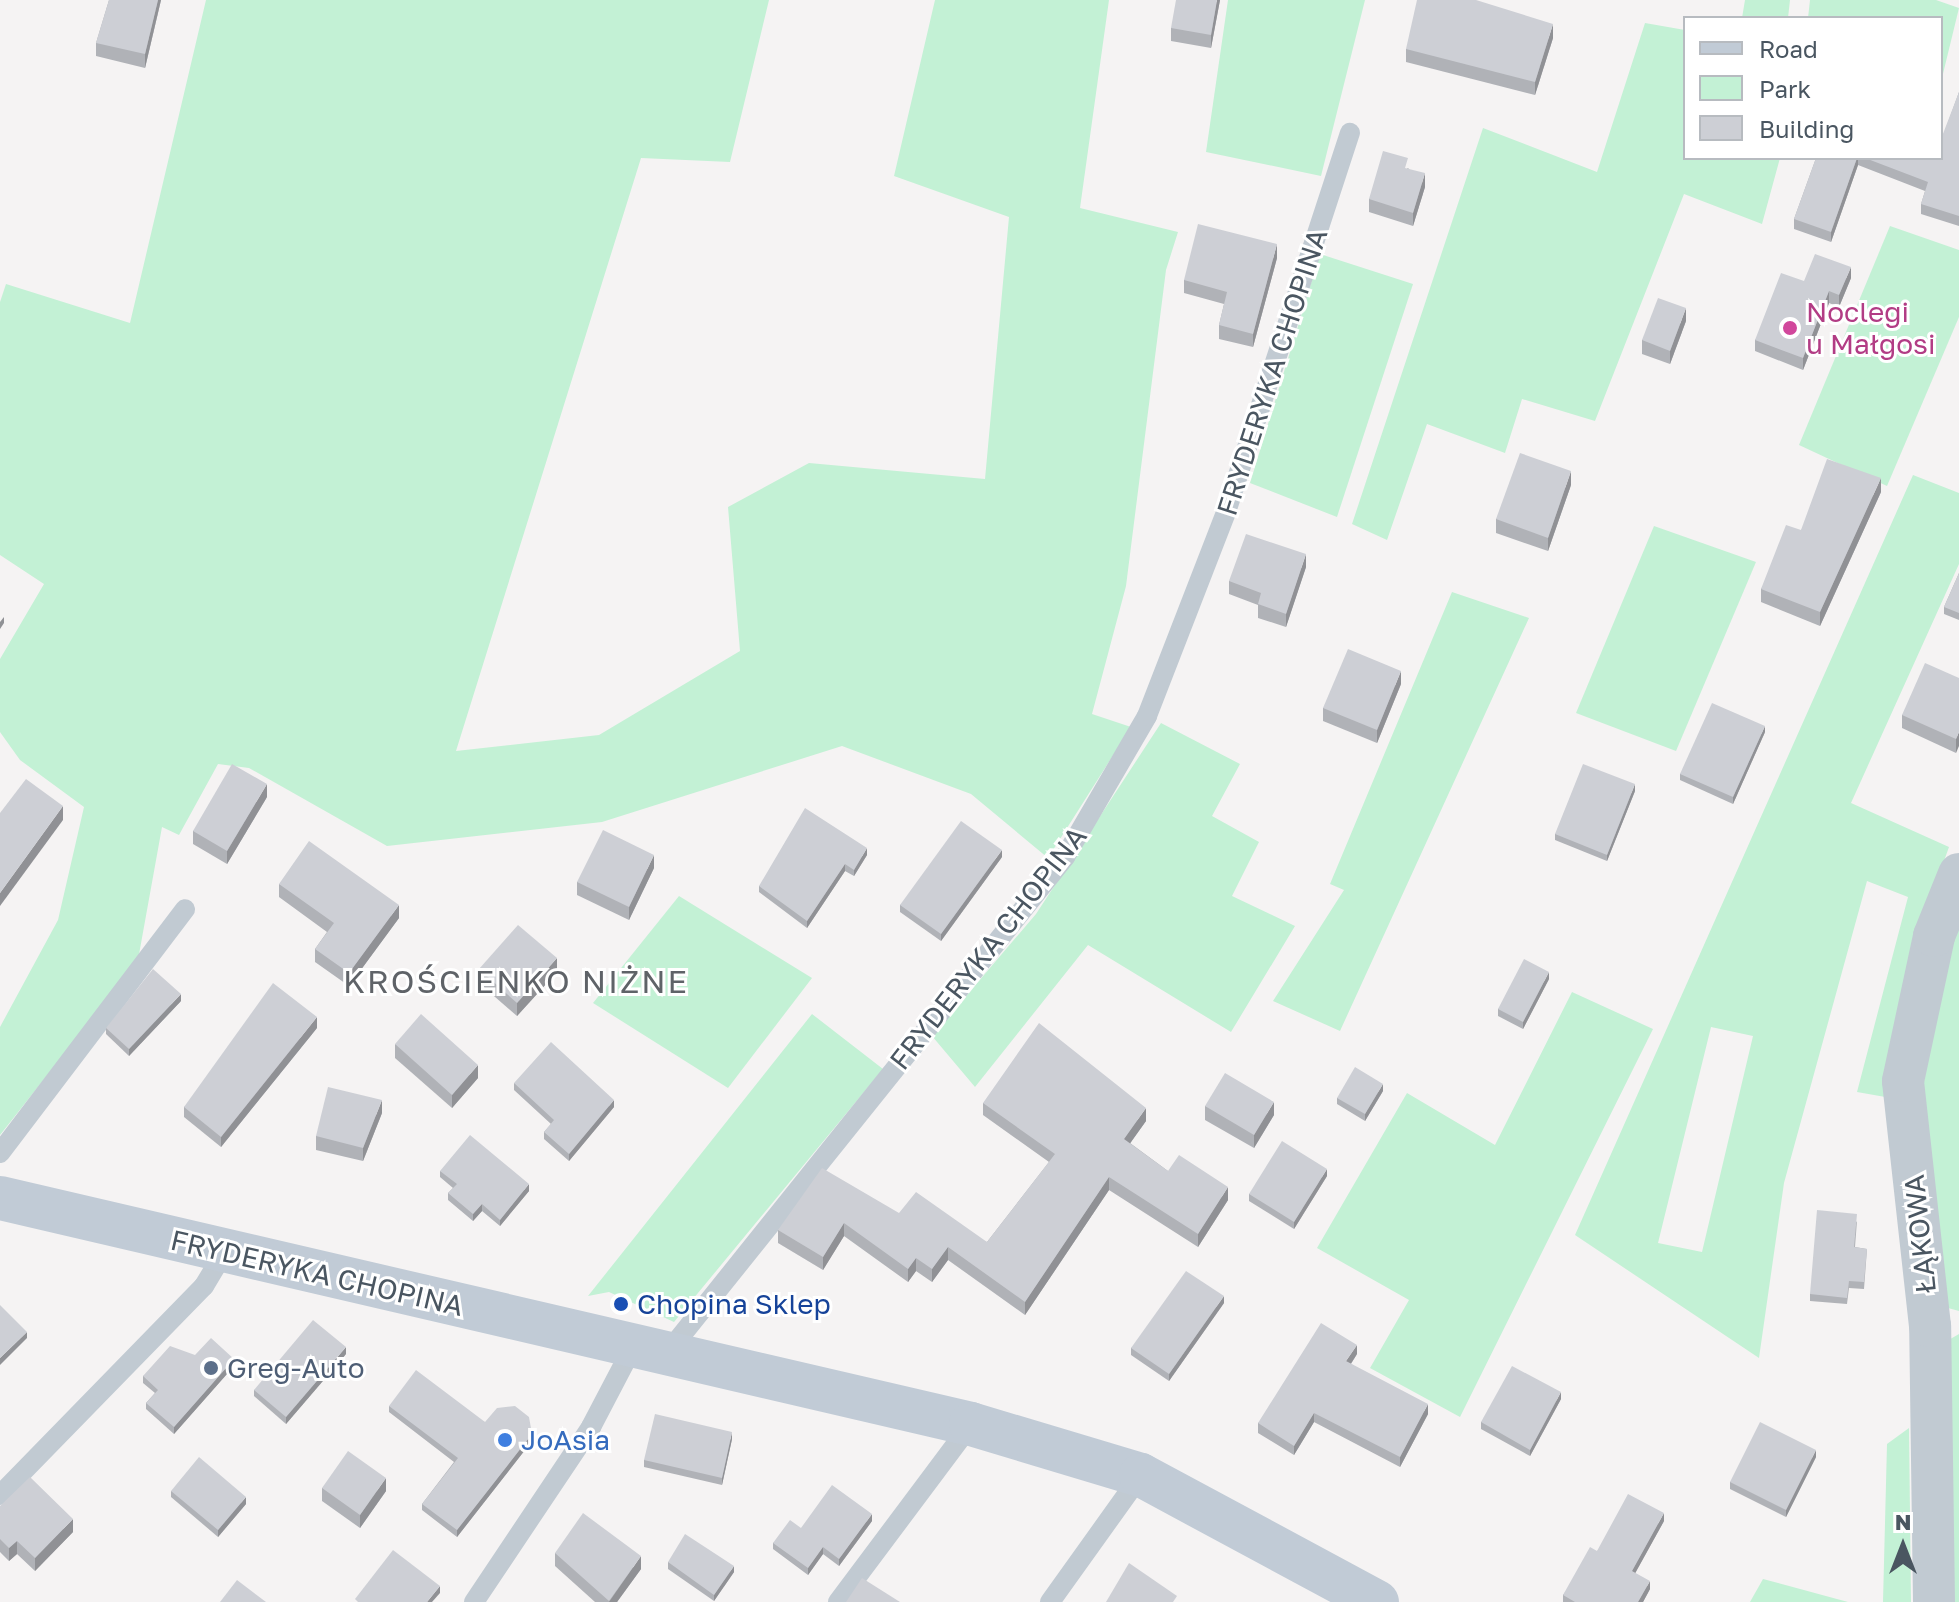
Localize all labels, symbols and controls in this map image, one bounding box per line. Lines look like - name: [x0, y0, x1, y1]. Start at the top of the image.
- legend: [1683, 16, 1943, 160]
- text: Road: [1759, 34, 1818, 63]
- text: Park: [1759, 74, 1811, 103]
- text: Building: [1759, 114, 1854, 143]
- street label: FRYDERYKA CHOPINA: [1210, 224, 1334, 520]
- place label: Noclegi u Małgosi: [1806, 295, 1935, 361]
- marker: Noclegi u Małgosi: [1781, 319, 1799, 337]
- street label: FRYDERYKA CHOPINA: [883, 820, 1093, 1076]
- district label: KROŚCIENKO NIŻNE: [343, 962, 689, 1000]
- street label: ŁĄKOWA: [1897, 1173, 1943, 1295]
- street label: FRYDERYKA CHOPINA: [167, 1223, 467, 1323]
- place label: Chopina Sklep: [637, 1287, 831, 1321]
- marker: Chopina Sklep: [612, 1295, 630, 1313]
- place label: Greg-Auto: [227, 1351, 365, 1385]
- marker: Greg-Auto: [202, 1359, 220, 1377]
- place label: JoAsia: [521, 1423, 610, 1457]
- marker: JoAsia: [496, 1431, 514, 1449]
- north arrow: [1863, 1506, 1943, 1586]
- text: N: [1895, 1508, 1911, 1535]

